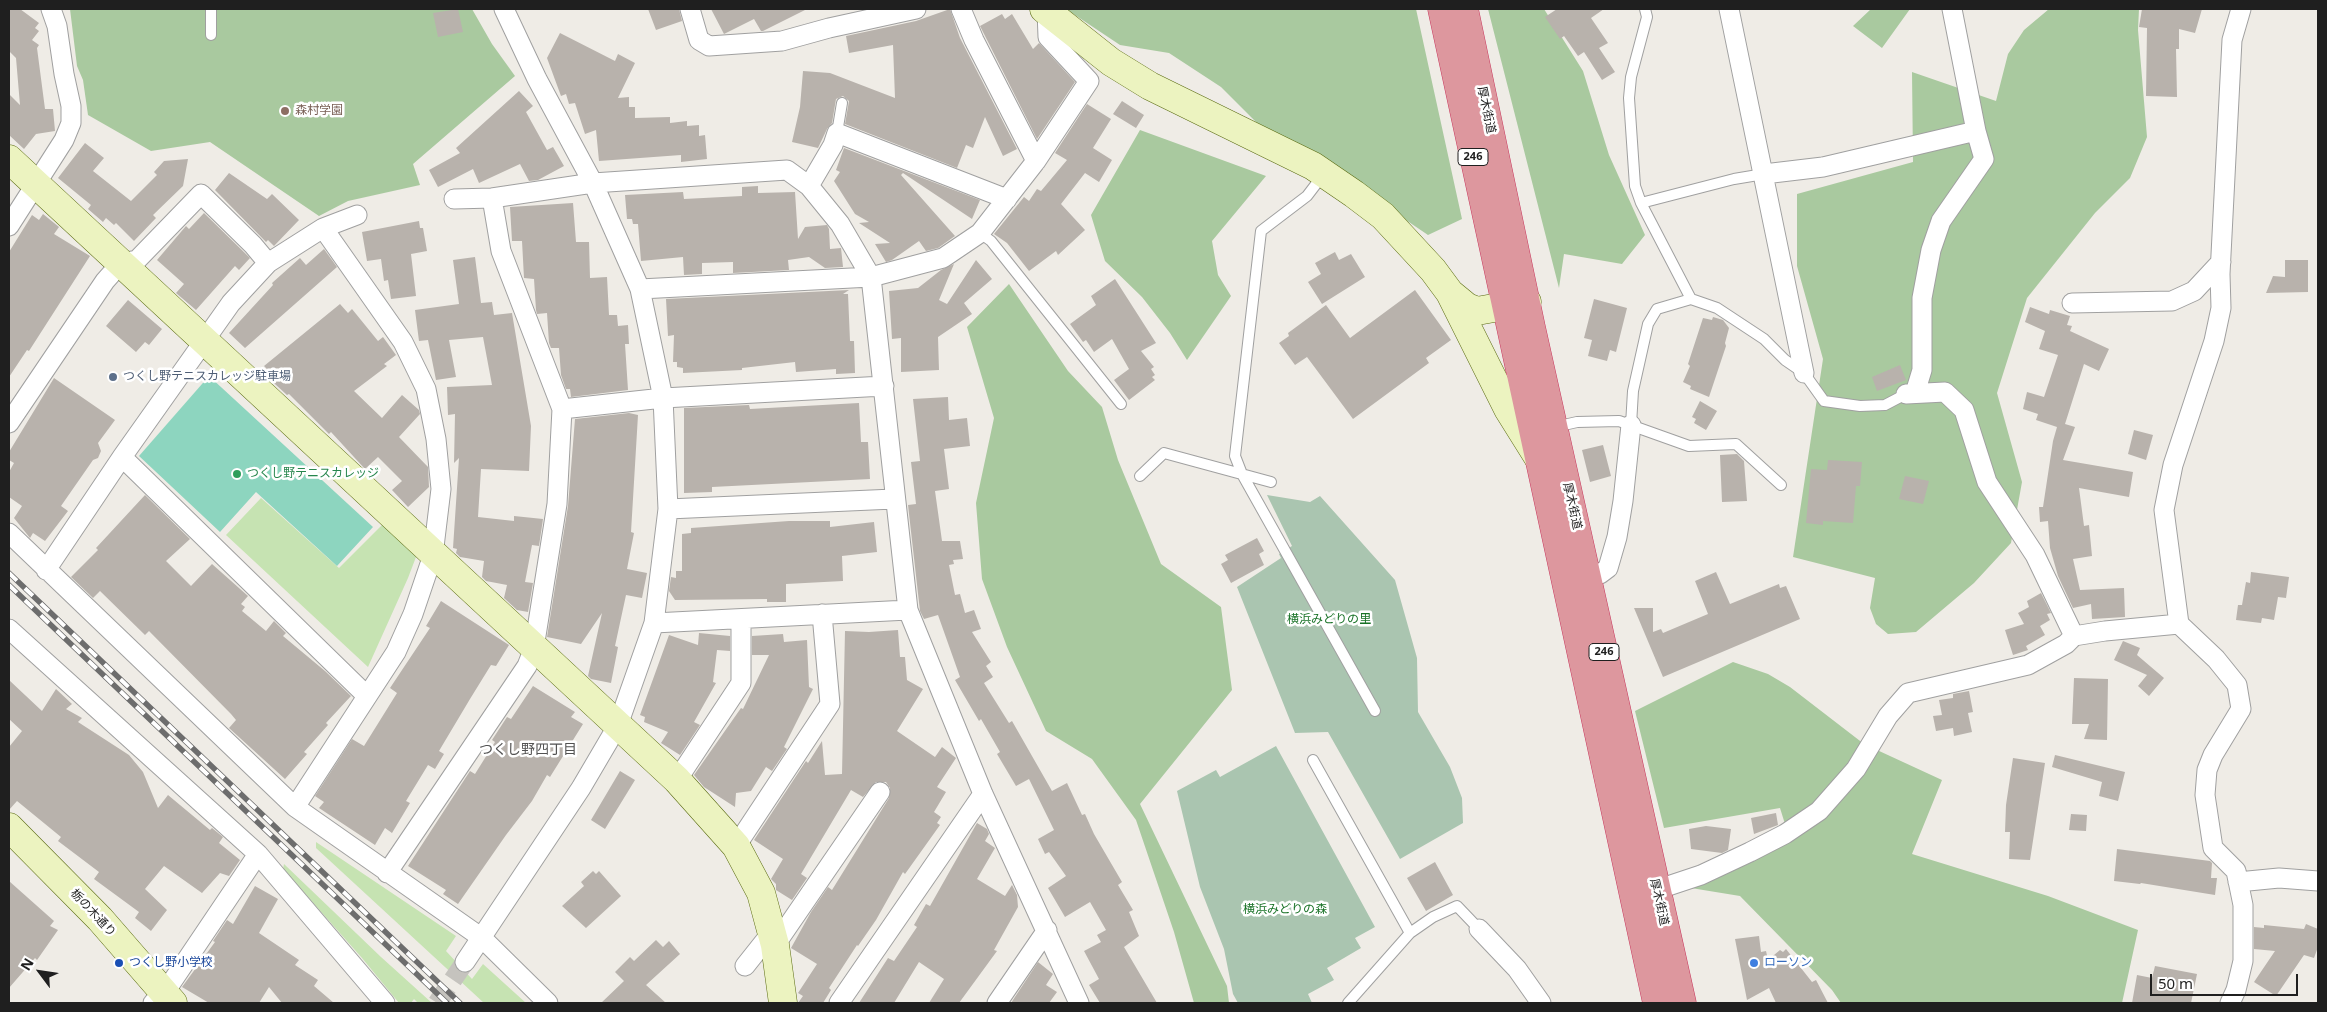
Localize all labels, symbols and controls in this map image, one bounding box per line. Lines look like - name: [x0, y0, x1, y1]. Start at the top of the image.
- street label: 厚木街道: [1474, 85, 1498, 135]
- place label: 森村学園: [295, 104, 343, 118]
- marker: 森村学園: [279, 105, 291, 117]
- road number: 246: [1458, 148, 1488, 166]
- place label: つくし野テニスカレッジ駐車場: [123, 370, 291, 384]
- marker: つくし野テニスカレッジ駐車場: [107, 371, 119, 383]
- place label: つくし野テニスカレッジ: [247, 467, 379, 481]
- marker: つくし野テニスカレッジ: [231, 468, 243, 480]
- street label: 厚木街道: [1560, 481, 1584, 531]
- park label: 横浜みどりの里: [1287, 613, 1371, 627]
- road number: 246: [1589, 644, 1619, 660]
- district label: つくし野四丁目: [479, 742, 577, 758]
- street label: 厚木街道: [1647, 877, 1671, 927]
- street label: 栃の木通り: [67, 886, 119, 940]
- park label: 横浜みどりの森: [1243, 903, 1327, 917]
- north arrow: [15, 947, 65, 997]
- text: N: [16, 954, 38, 974]
- place label: つくし野小学校: [129, 956, 213, 970]
- place label: ローソン: [1764, 956, 1812, 970]
- marker: つくし野小学校: [113, 957, 125, 969]
- marker: ローソン: [1748, 957, 1760, 969]
- scale bar: [2152, 964, 2300, 996]
- text: 50 m: [2158, 973, 2193, 993]

